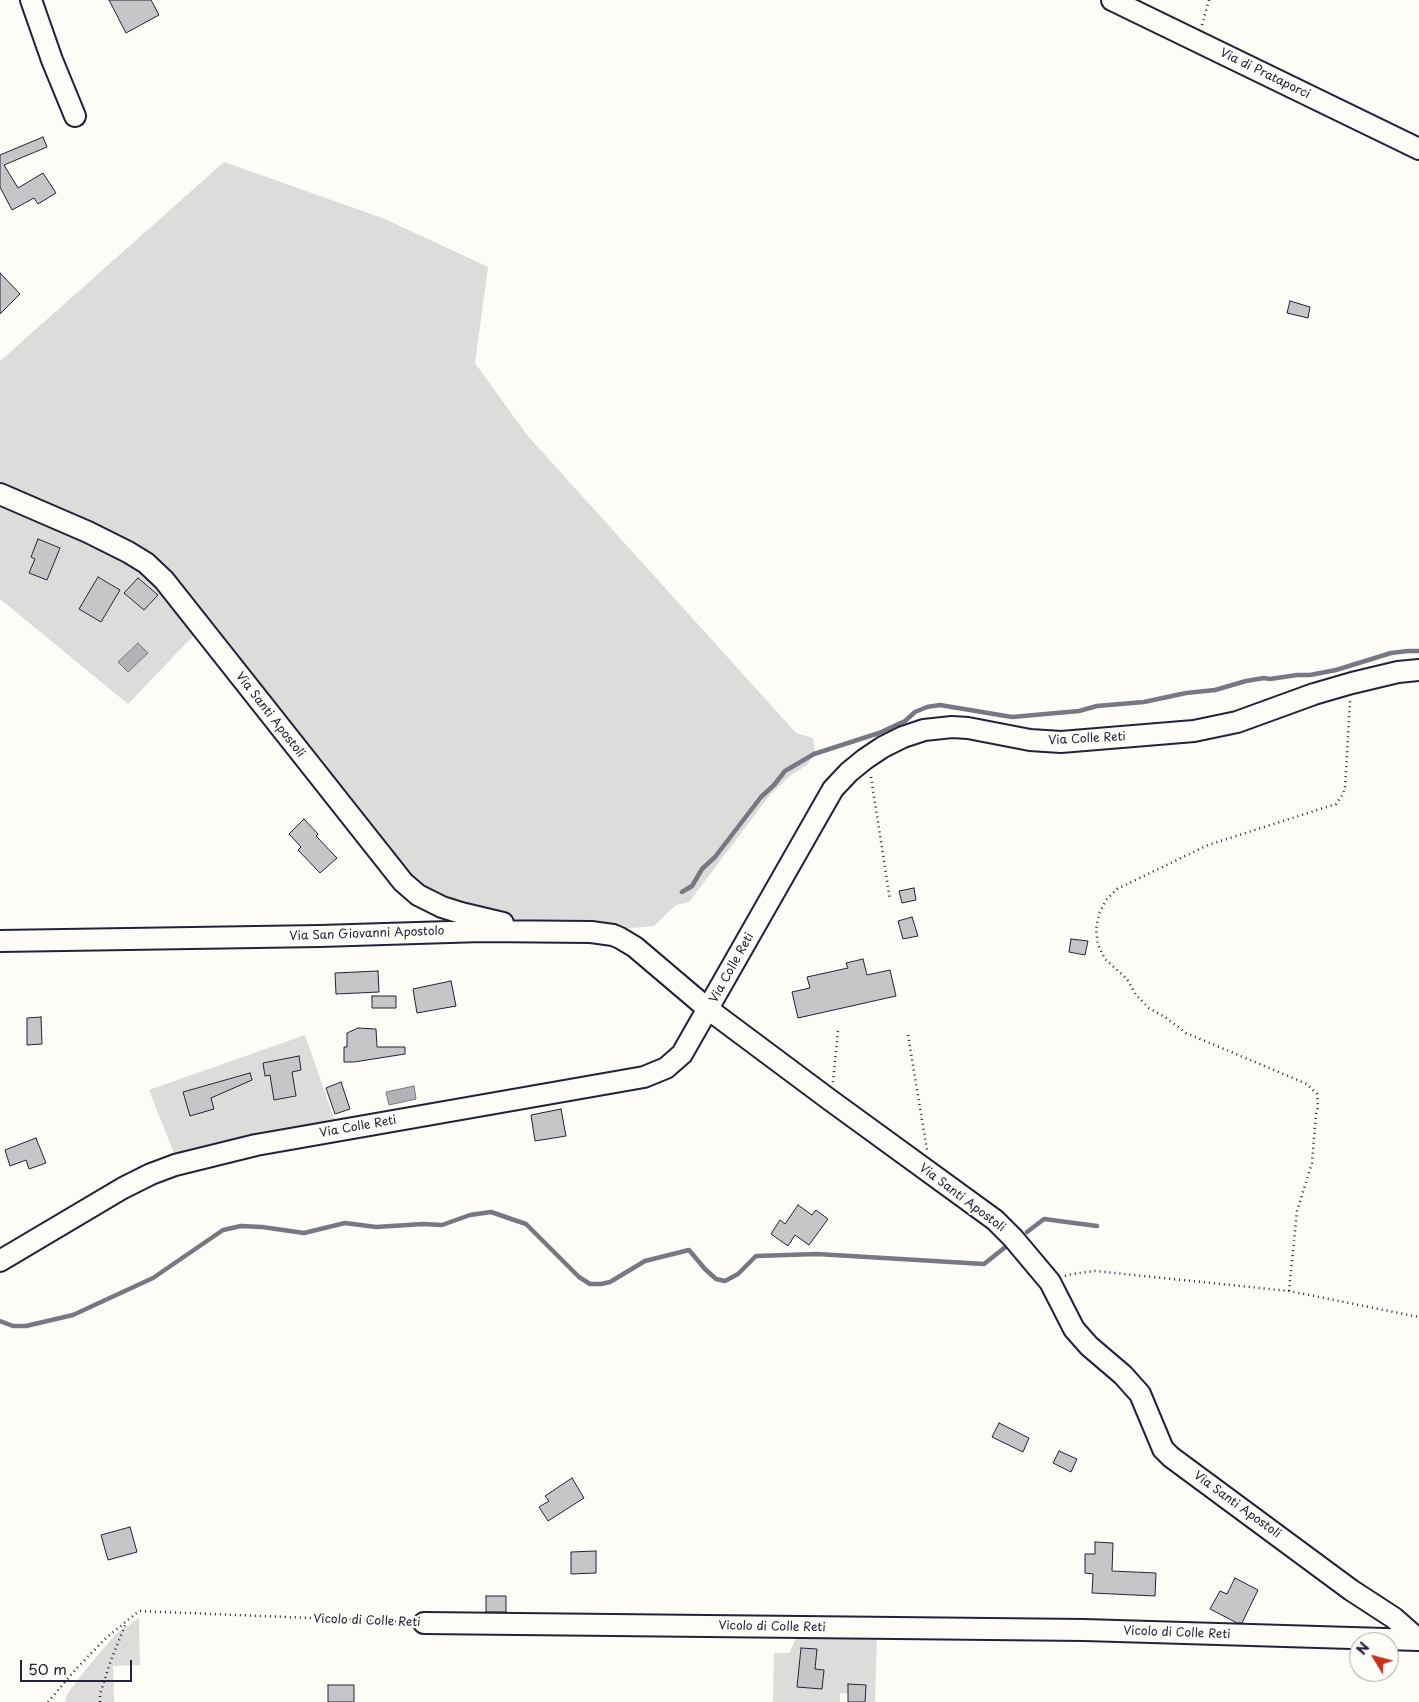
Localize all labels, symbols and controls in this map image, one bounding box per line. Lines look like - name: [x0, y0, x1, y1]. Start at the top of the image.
- street label: Via di Prataporci: [1218, 46, 1312, 102]
- street label: Via Santi Apostoli: [232, 670, 308, 760]
- street label: Via Colle Reti: [1048, 730, 1126, 748]
- street label: Via San Giovanni Apostolo: [289, 924, 445, 944]
- street label: Via Colle Reti: [707, 931, 757, 1005]
- street label: Via Colle Reti: [318, 1113, 398, 1141]
- street label: Via Santi Apostoli: [916, 1161, 1008, 1235]
- street label: Via Santi Apostoli: [1191, 1469, 1283, 1541]
- street label: Vicolo di Colle Reti: [313, 1612, 421, 1630]
- street label: Vicolo di Colle Reti: [718, 1619, 826, 1635]
- street label: Vicolo di Colle Reti: [1123, 1624, 1231, 1642]
- north arrow: [1349, 1632, 1399, 1682]
- text: N: [1351, 1638, 1374, 1659]
- scale bar: [22, 1650, 135, 1682]
- text: 50 m: [28, 1657, 67, 1680]

